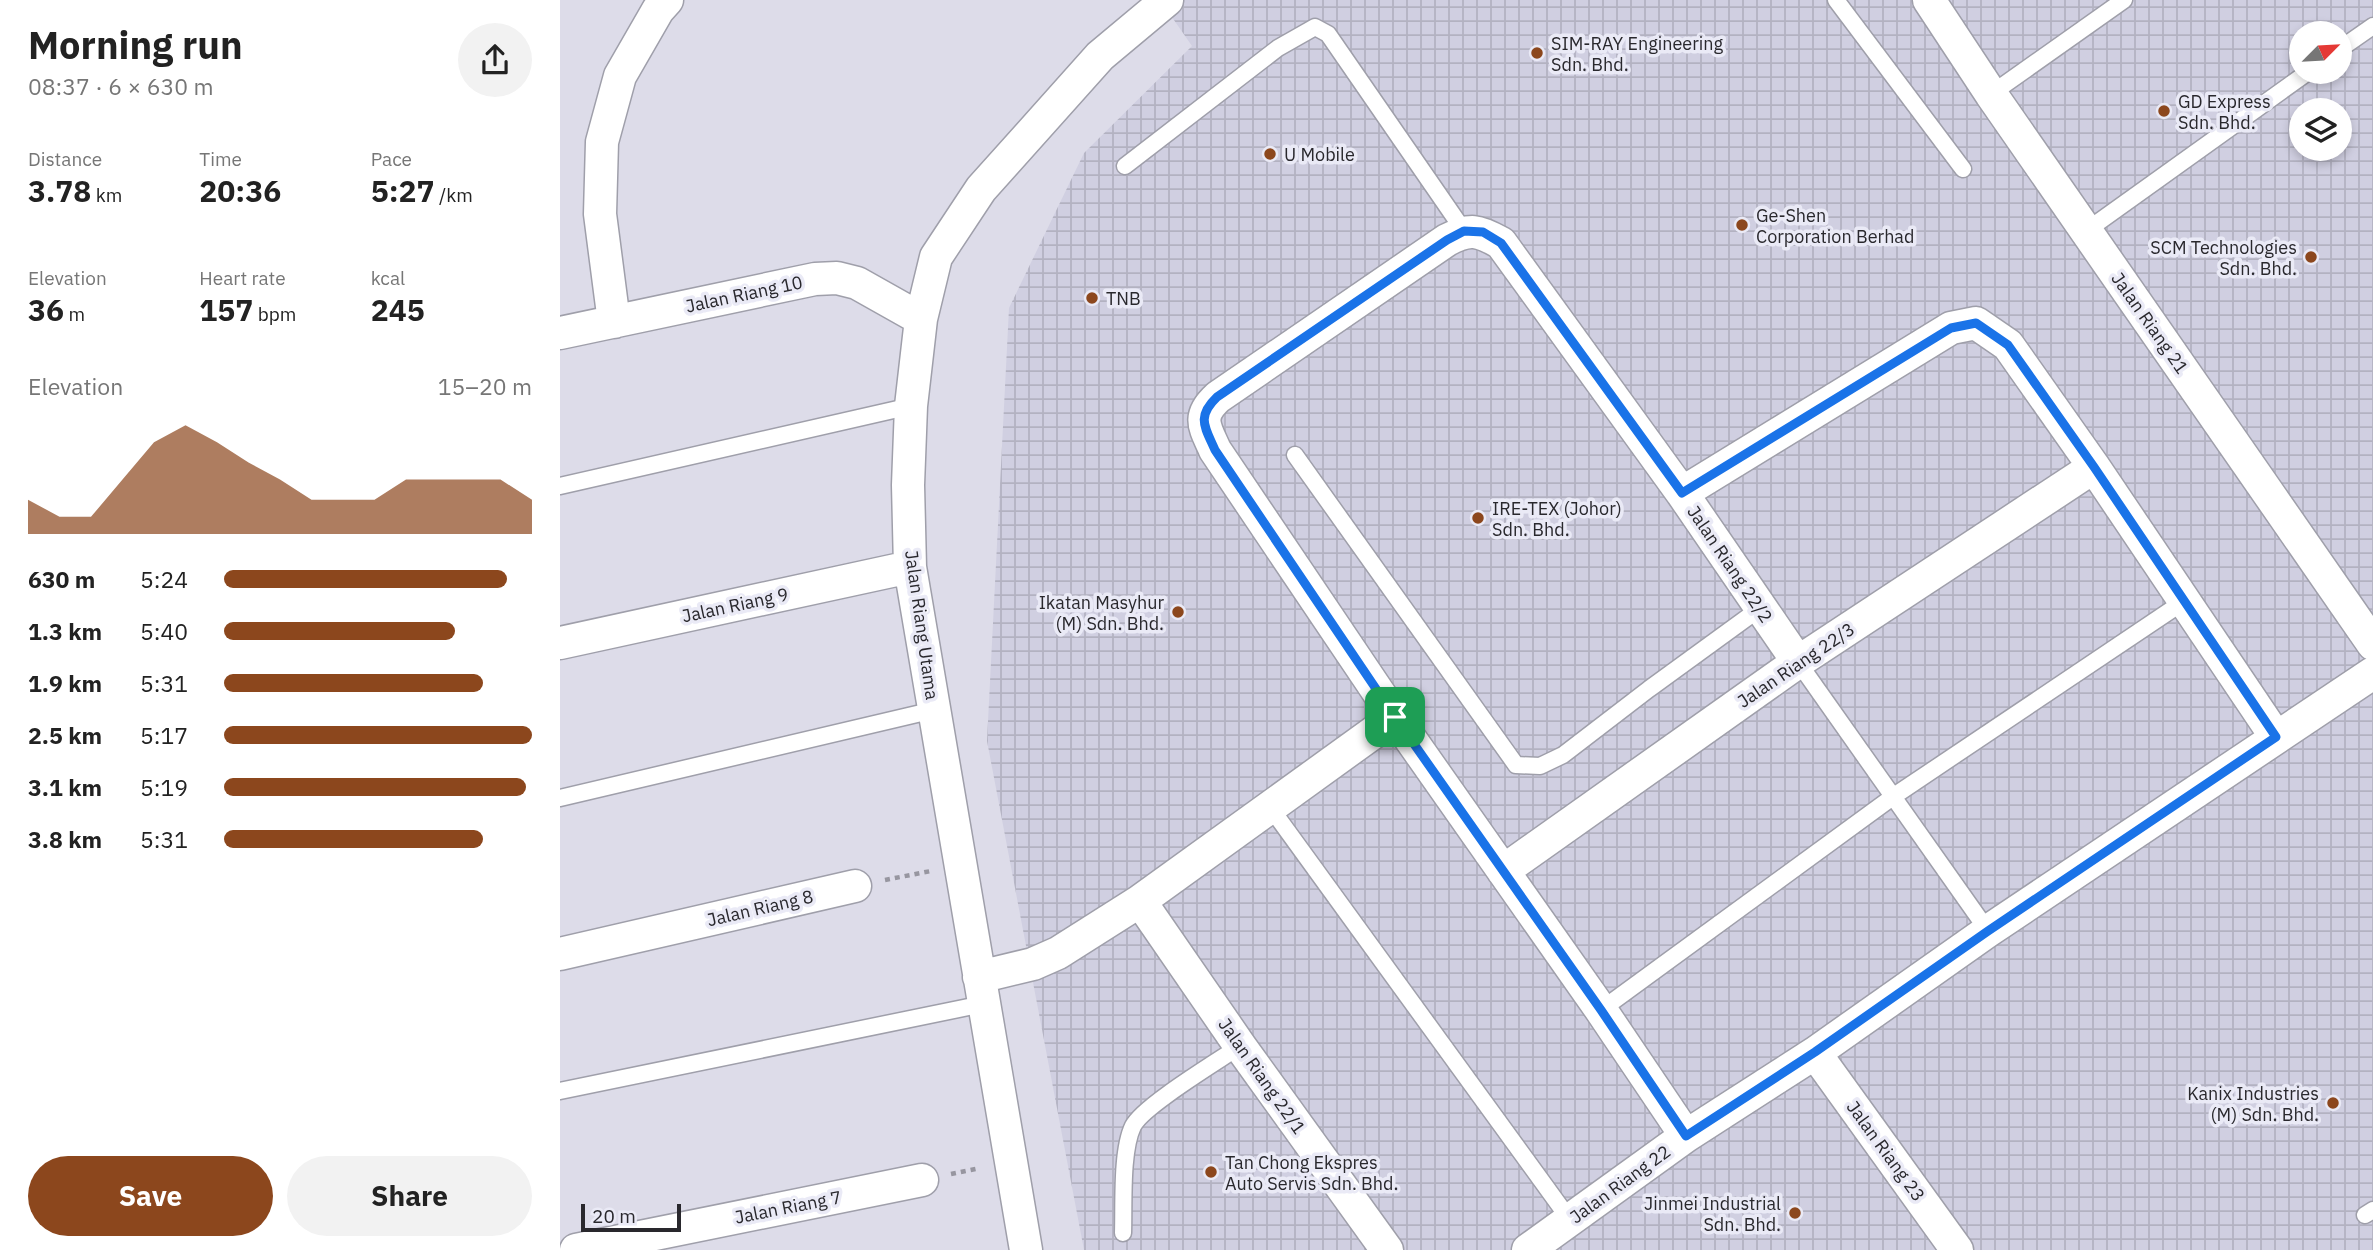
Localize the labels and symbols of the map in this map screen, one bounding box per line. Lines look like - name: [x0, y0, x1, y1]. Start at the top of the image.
- north arrow: [2289, 21, 2352, 84]
- place label: SIM-RAY Engineering Sdn. Bhd.: [1551, 32, 1723, 76]
- marker: SIM-RAY Engineering Sdn. Bhd.: [1529, 45, 1545, 61]
- place label: GD Express Sdn. Bhd.: [2178, 90, 2271, 134]
- marker: GD Express Sdn. Bhd.: [2156, 103, 2172, 119]
- place label: U Mobile: [1284, 143, 1355, 166]
- marker: U Mobile: [1262, 146, 1278, 162]
- place label: Ge-Shen Corporation Berhad: [1756, 204, 1914, 248]
- marker: Ge-Shen Corporation Berhad: [1734, 217, 1750, 233]
- place label: SCM Technologies Sdn. Bhd.: [2150, 236, 2297, 280]
- marker: SCM Technologies Sdn. Bhd.: [2303, 249, 2319, 265]
- street label: Jalan Riang 21: [2106, 268, 2194, 378]
- street label: Jalan Riang 10: [683, 270, 805, 318]
- place label: TNB: [1106, 287, 1141, 310]
- marker: TNB: [1084, 290, 1100, 306]
- place label: IRE-TEX (Johor) Sdn. Bhd.: [1492, 497, 1622, 541]
- street label: Jalan Riang 22/2: [1682, 501, 1778, 627]
- marker: IRE-TEX (Johor) Sdn. Bhd.: [1470, 510, 1486, 526]
- street label: Jalan Riang Utama: [900, 549, 944, 702]
- street label: Jalan Riang 9: [680, 583, 790, 627]
- place label: Ikatan Masyhur (M) Sdn. Bhd.: [1039, 591, 1164, 635]
- marker: Ikatan Masyhur (M) Sdn. Bhd.: [1170, 604, 1186, 620]
- street label: Jalan Riang 22/3: [1733, 617, 1859, 713]
- pin: [1365, 687, 1425, 747]
- street label: Jalan Riang 8: [705, 885, 815, 931]
- street label: Jalan Riang 22/1: [1213, 1013, 1311, 1139]
- place label: Kanix Industries (M) Sdn. Bhd.: [2187, 1082, 2319, 1126]
- marker: Kanix Industries (M) Sdn. Bhd.: [2325, 1095, 2341, 1111]
- street label: Jalan Riang 23: [1842, 1096, 1930, 1206]
- street label: Jalan Riang 22: [1565, 1140, 1675, 1228]
- place label: Tan Chong Ekspres Auto Servis Sdn. Bhd.: [1225, 1151, 1398, 1195]
- marker: Tan Chong Ekspres Auto Servis Sdn. Bhd.: [1203, 1164, 1219, 1180]
- street label: Jalan Riang 7: [733, 1185, 843, 1229]
- place label: Jinmei Industrial Sdn. Bhd.: [1644, 1192, 1781, 1236]
- scale bar: [581, 1201, 681, 1233]
- marker: Jinmei Industrial Sdn. Bhd.: [1787, 1205, 1803, 1221]

